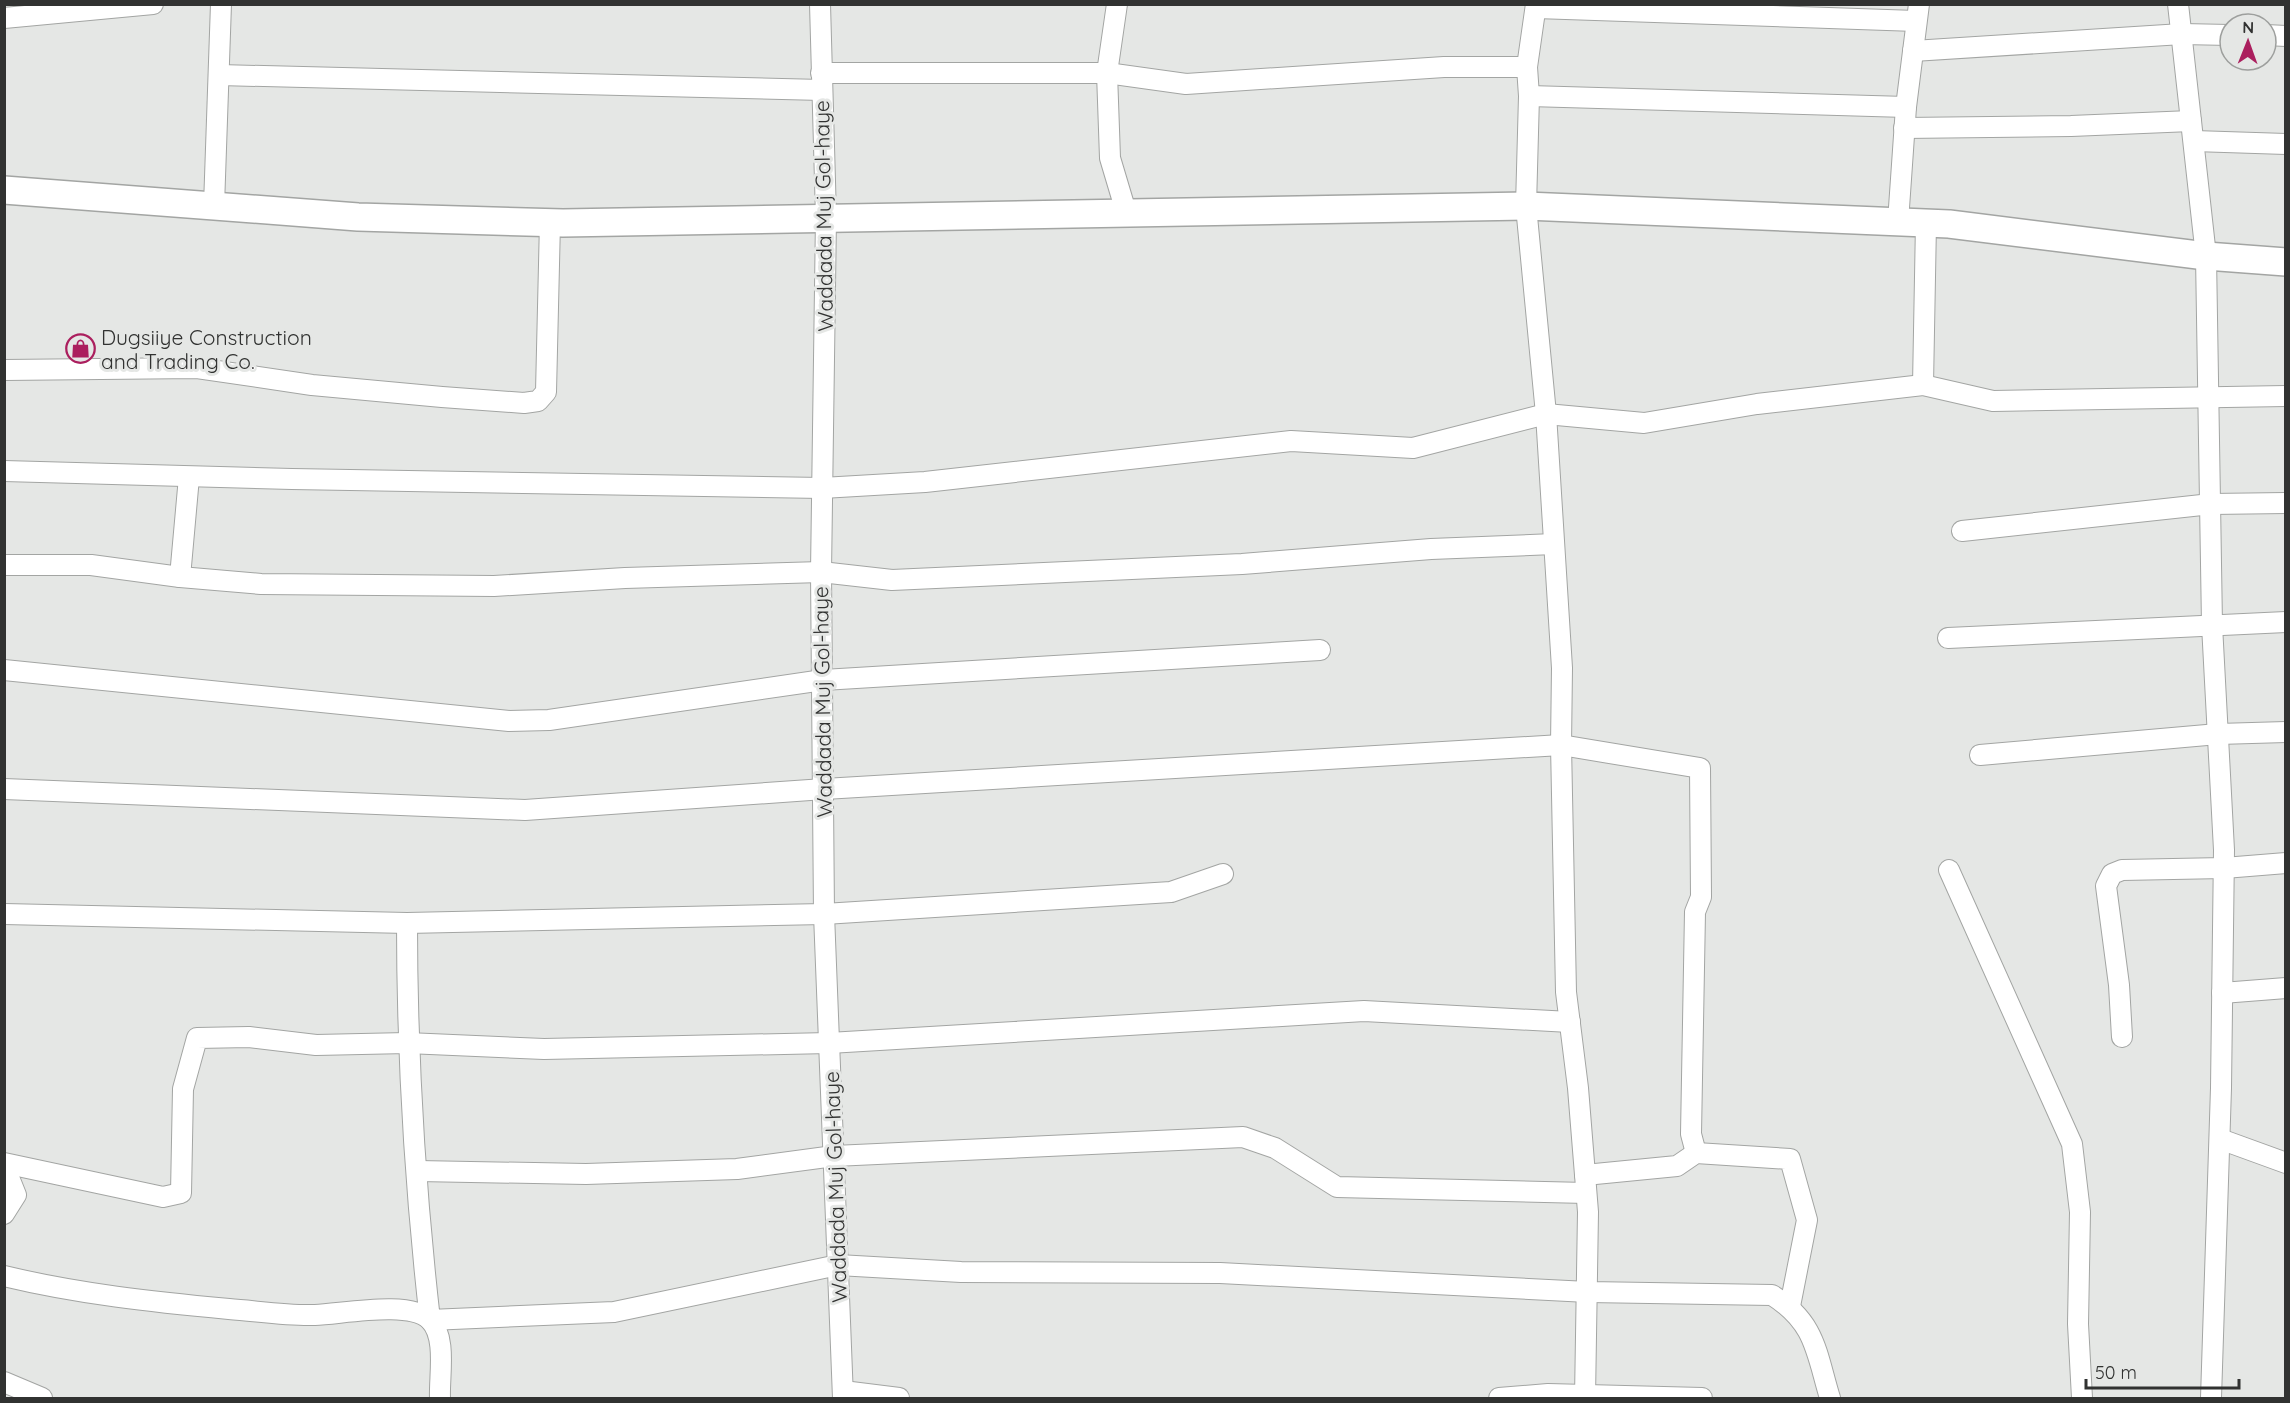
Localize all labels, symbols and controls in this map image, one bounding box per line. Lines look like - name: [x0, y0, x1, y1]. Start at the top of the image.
- north arrow: [2218, 12, 2278, 72]
- text: N: [2242, 17, 2254, 37]
- street label: Waddada Muj Gol-haye: [808, 100, 838, 332]
- place label: Dugsiiye Construction and Trading Co.: [101, 324, 312, 374]
- shop icon: Dugsiiye Construction and Trading Co.: [64, 333, 96, 365]
- street label: Waddada Muj Gol-haye: [807, 586, 837, 818]
- street label: Waddada Muj Gol-haye: [818, 1071, 852, 1303]
- scale bar: [2086, 1352, 2239, 1390]
- text: 50 m: [2095, 1361, 2137, 1384]

